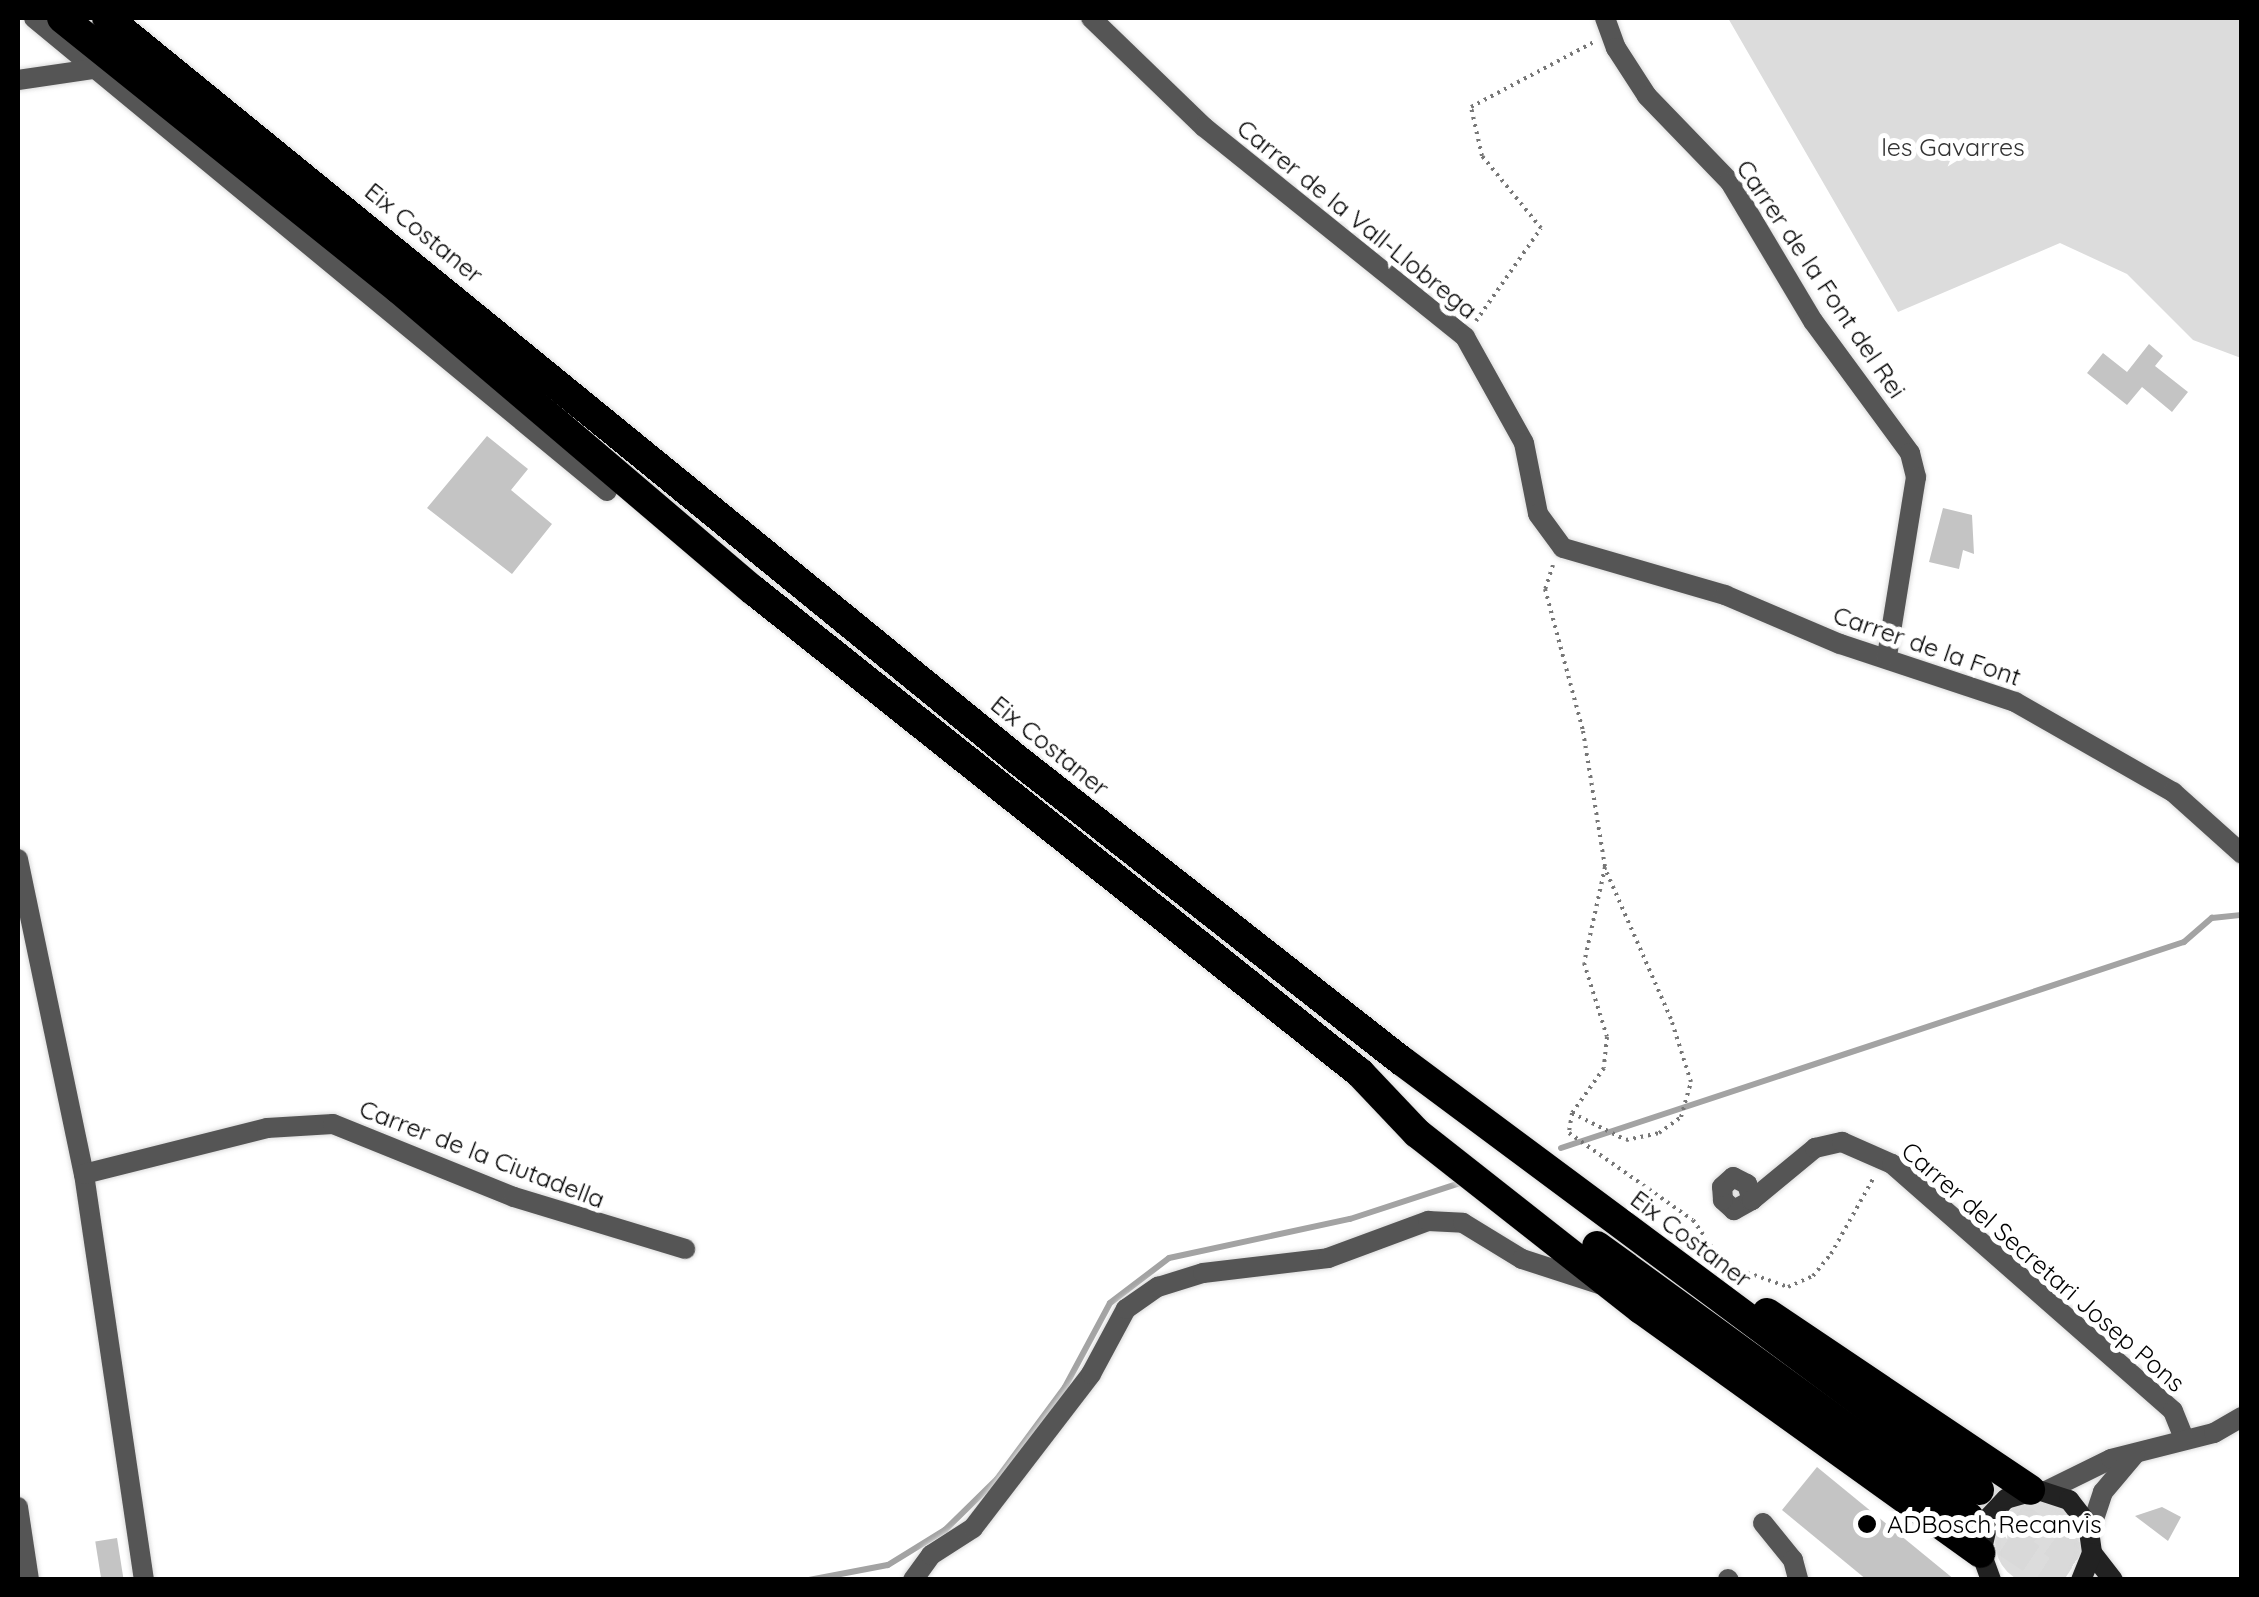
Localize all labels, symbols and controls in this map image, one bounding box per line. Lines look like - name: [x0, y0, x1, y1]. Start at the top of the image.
- street label: Carrer de la Vall-Llobrega: [1231, 113, 1483, 325]
- park label: les Gavarres: [1881, 132, 2025, 162]
- street label: Carrer de la Font del Rei: [1730, 154, 1912, 404]
- street label: Eix Costaner: [359, 176, 489, 290]
- street label: Carrer de la Font: [1829, 600, 2025, 692]
- street label: Eix Costaner: [985, 689, 1115, 803]
- street label: Carrer de la Ciutadella: [355, 1093, 609, 1215]
- street label: Carrer del Secretari Josep Pons: [1895, 1136, 2191, 1398]
- street label: Eix Costaner: [1625, 1184, 1757, 1294]
- place label: ADBosch Recanvis: [1887, 1509, 2102, 1539]
- marker: ADBosch Recanvis: [1856, 1513, 1878, 1535]

